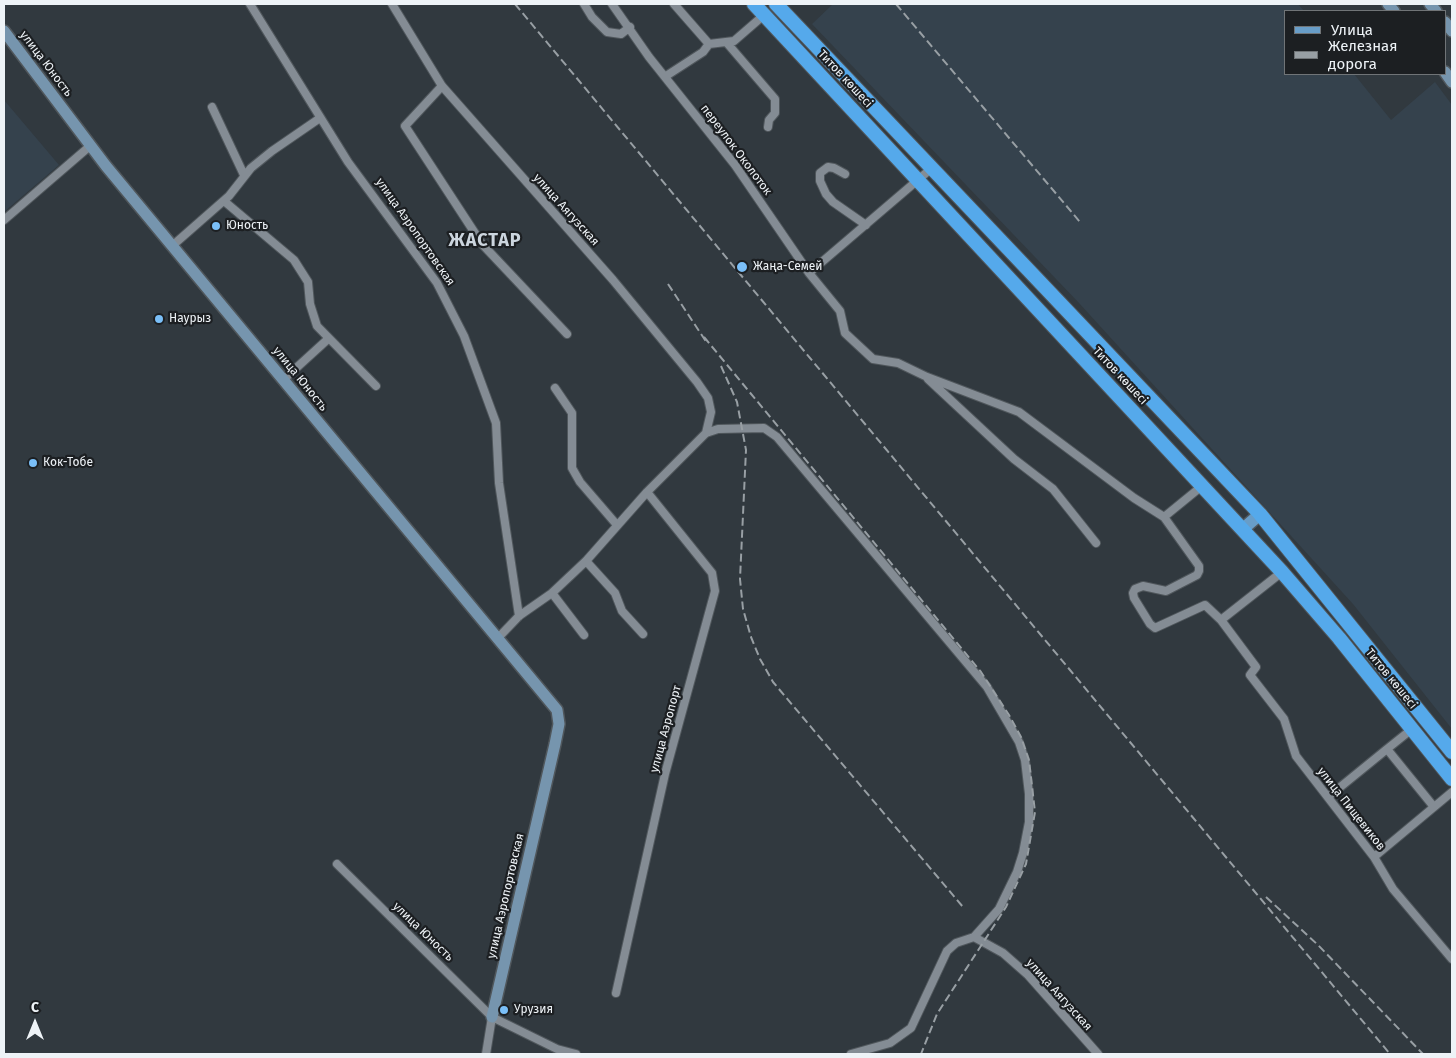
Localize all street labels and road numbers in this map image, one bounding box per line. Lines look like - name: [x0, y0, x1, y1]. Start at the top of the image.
- street label: улица Юность: [17, 28, 75, 100]
- street label: Титов көшесі: [815, 47, 875, 111]
- street label: переулок Околоток: [697, 102, 775, 198]
- street label: улица Аягузская: [530, 171, 602, 249]
- street label: улица Аэропортовская: [372, 175, 458, 289]
- street label: улица Юность: [270, 344, 330, 414]
- street label: Титов көшесі: [1090, 344, 1150, 408]
- street label: Титов көшесі: [1362, 646, 1420, 712]
- street label: улица Аэропорт: [647, 684, 685, 774]
- street label: улица Пищевиков: [1314, 764, 1388, 854]
- street label: улица Аэропортовская: [485, 832, 527, 960]
- street label: улица Юность: [390, 899, 456, 965]
- street label: улица Аягузская: [1023, 956, 1095, 1034]

